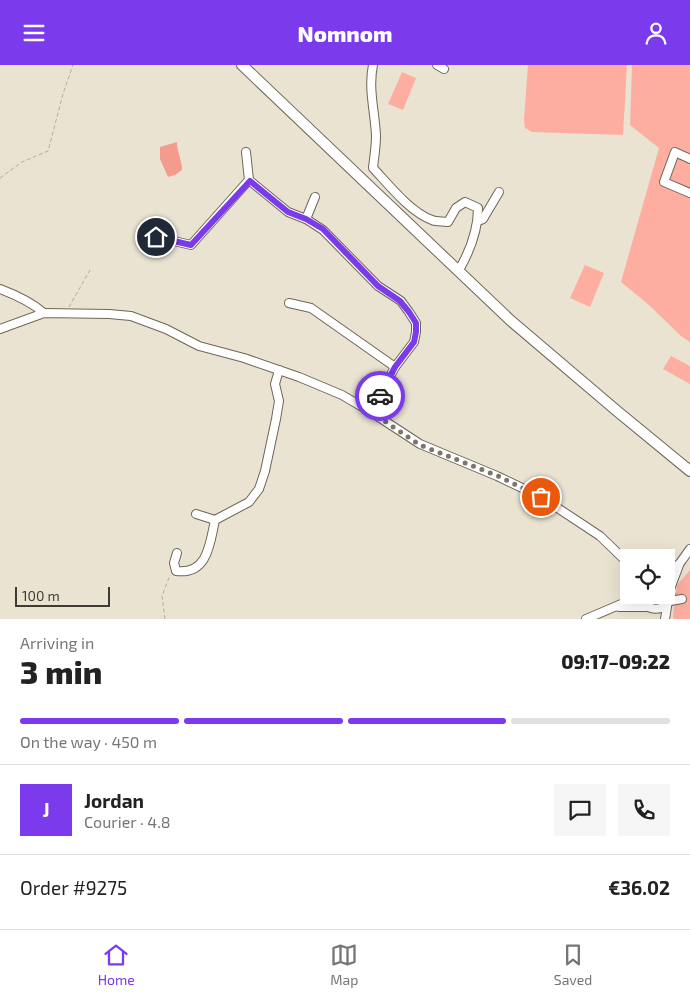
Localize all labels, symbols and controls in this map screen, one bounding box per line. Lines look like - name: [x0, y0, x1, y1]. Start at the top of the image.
- icon: menu: [20, 19, 48, 47]
- icon: person: [642, 19, 670, 47]
- text: Nomnom: [298, 20, 392, 46]
- pin: [135, 216, 177, 258]
- icon: home: [142, 223, 170, 251]
- courier: [355, 371, 405, 421]
- icon: car: [366, 382, 394, 410]
- pin: [520, 476, 562, 518]
- icon: bag: [527, 483, 555, 511]
- map controls: [620, 549, 675, 604]
- button: locate: [620, 549, 675, 604]
- scale bar: [15, 584, 110, 607]
- text: 100 m: [22, 587, 60, 604]
- text: Arriving in: [20, 633, 94, 652]
- text: 09:17–09:22: [561, 650, 670, 673]
- text: 3 min: [20, 652, 102, 690]
- text: On the way · 450 m: [20, 732, 157, 751]
- button: chat: [554, 784, 606, 836]
- button: phone: [618, 784, 670, 836]
- text: Jordan: [84, 789, 144, 812]
- text: J: [42, 798, 50, 821]
- text: Courier · 4.8: [84, 812, 171, 831]
- text: Order #9275: [20, 876, 127, 899]
- text: €36.02: [608, 876, 670, 899]
- tab: Home: [98, 941, 135, 988]
- tab: Map: [330, 941, 358, 988]
- tab: Saved: [554, 941, 592, 988]

